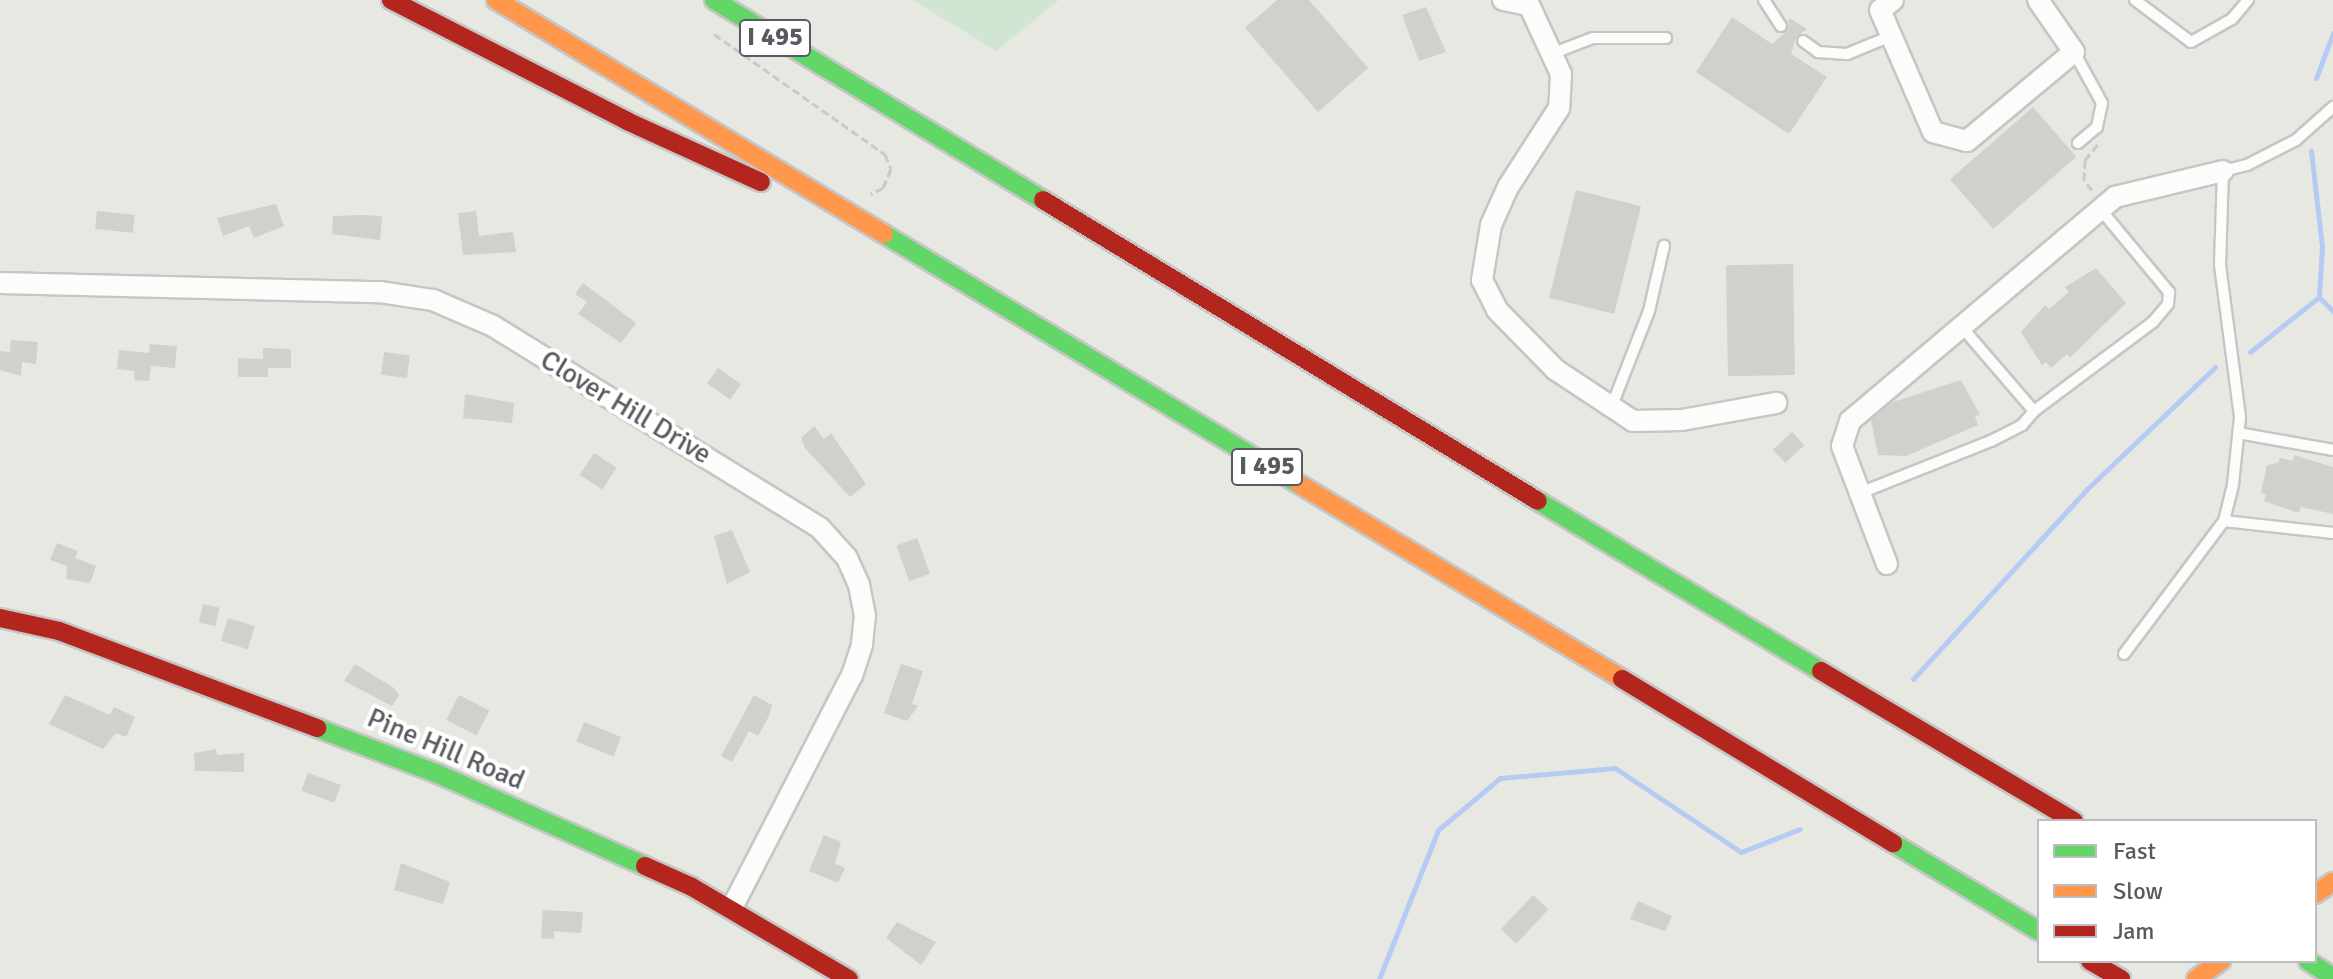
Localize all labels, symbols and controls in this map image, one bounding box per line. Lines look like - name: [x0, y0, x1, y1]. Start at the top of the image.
- road number: I 495: [737, 16, 813, 60]
- street label: Clover Hill Drive: [534, 343, 718, 471]
- road number: I 495: [1229, 445, 1305, 489]
- street label: Pine Hill Road: [362, 701, 530, 797]
- legend: [2037, 819, 2317, 963]
- text: Fast: [2113, 836, 2156, 866]
- text: Slow: [2113, 876, 2163, 906]
- text: Jam: [2113, 916, 2154, 946]

